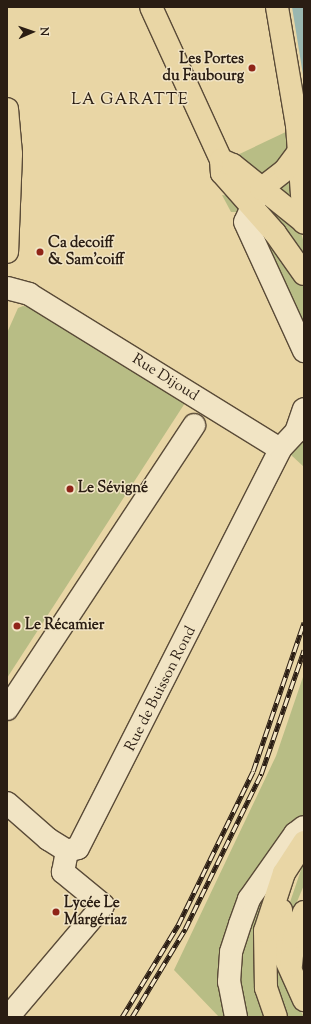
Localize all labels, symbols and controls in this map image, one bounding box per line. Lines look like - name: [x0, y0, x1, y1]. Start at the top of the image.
- north arrow: [12, 12, 52, 52]
- text: N: [36, 27, 52, 36]
- place label: Les Portes du Faubourg: [163, 50, 244, 85]
- marker: Les Portes du Faubourg: [247, 63, 257, 73]
- district label: LA GARATTE: [71, 91, 189, 111]
- place label: Ca decoiff & Sam'coiff: [48, 234, 124, 269]
- marker: Ca decoiff & Sam'coiff: [35, 247, 45, 257]
- street label: Rue Dijoud: [129, 351, 201, 405]
- place label: Le Sévigné: [78, 480, 148, 498]
- marker: Le Sévigné: [65, 484, 75, 494]
- place label: Le Récamier: [25, 617, 104, 635]
- marker: Le Récamier: [12, 621, 22, 631]
- street label: Rue de Buisson Rond: [122, 624, 200, 754]
- place label: Lycée Le Margériaz: [64, 894, 127, 929]
- marker: Lycée Le Margériaz: [51, 907, 61, 917]

